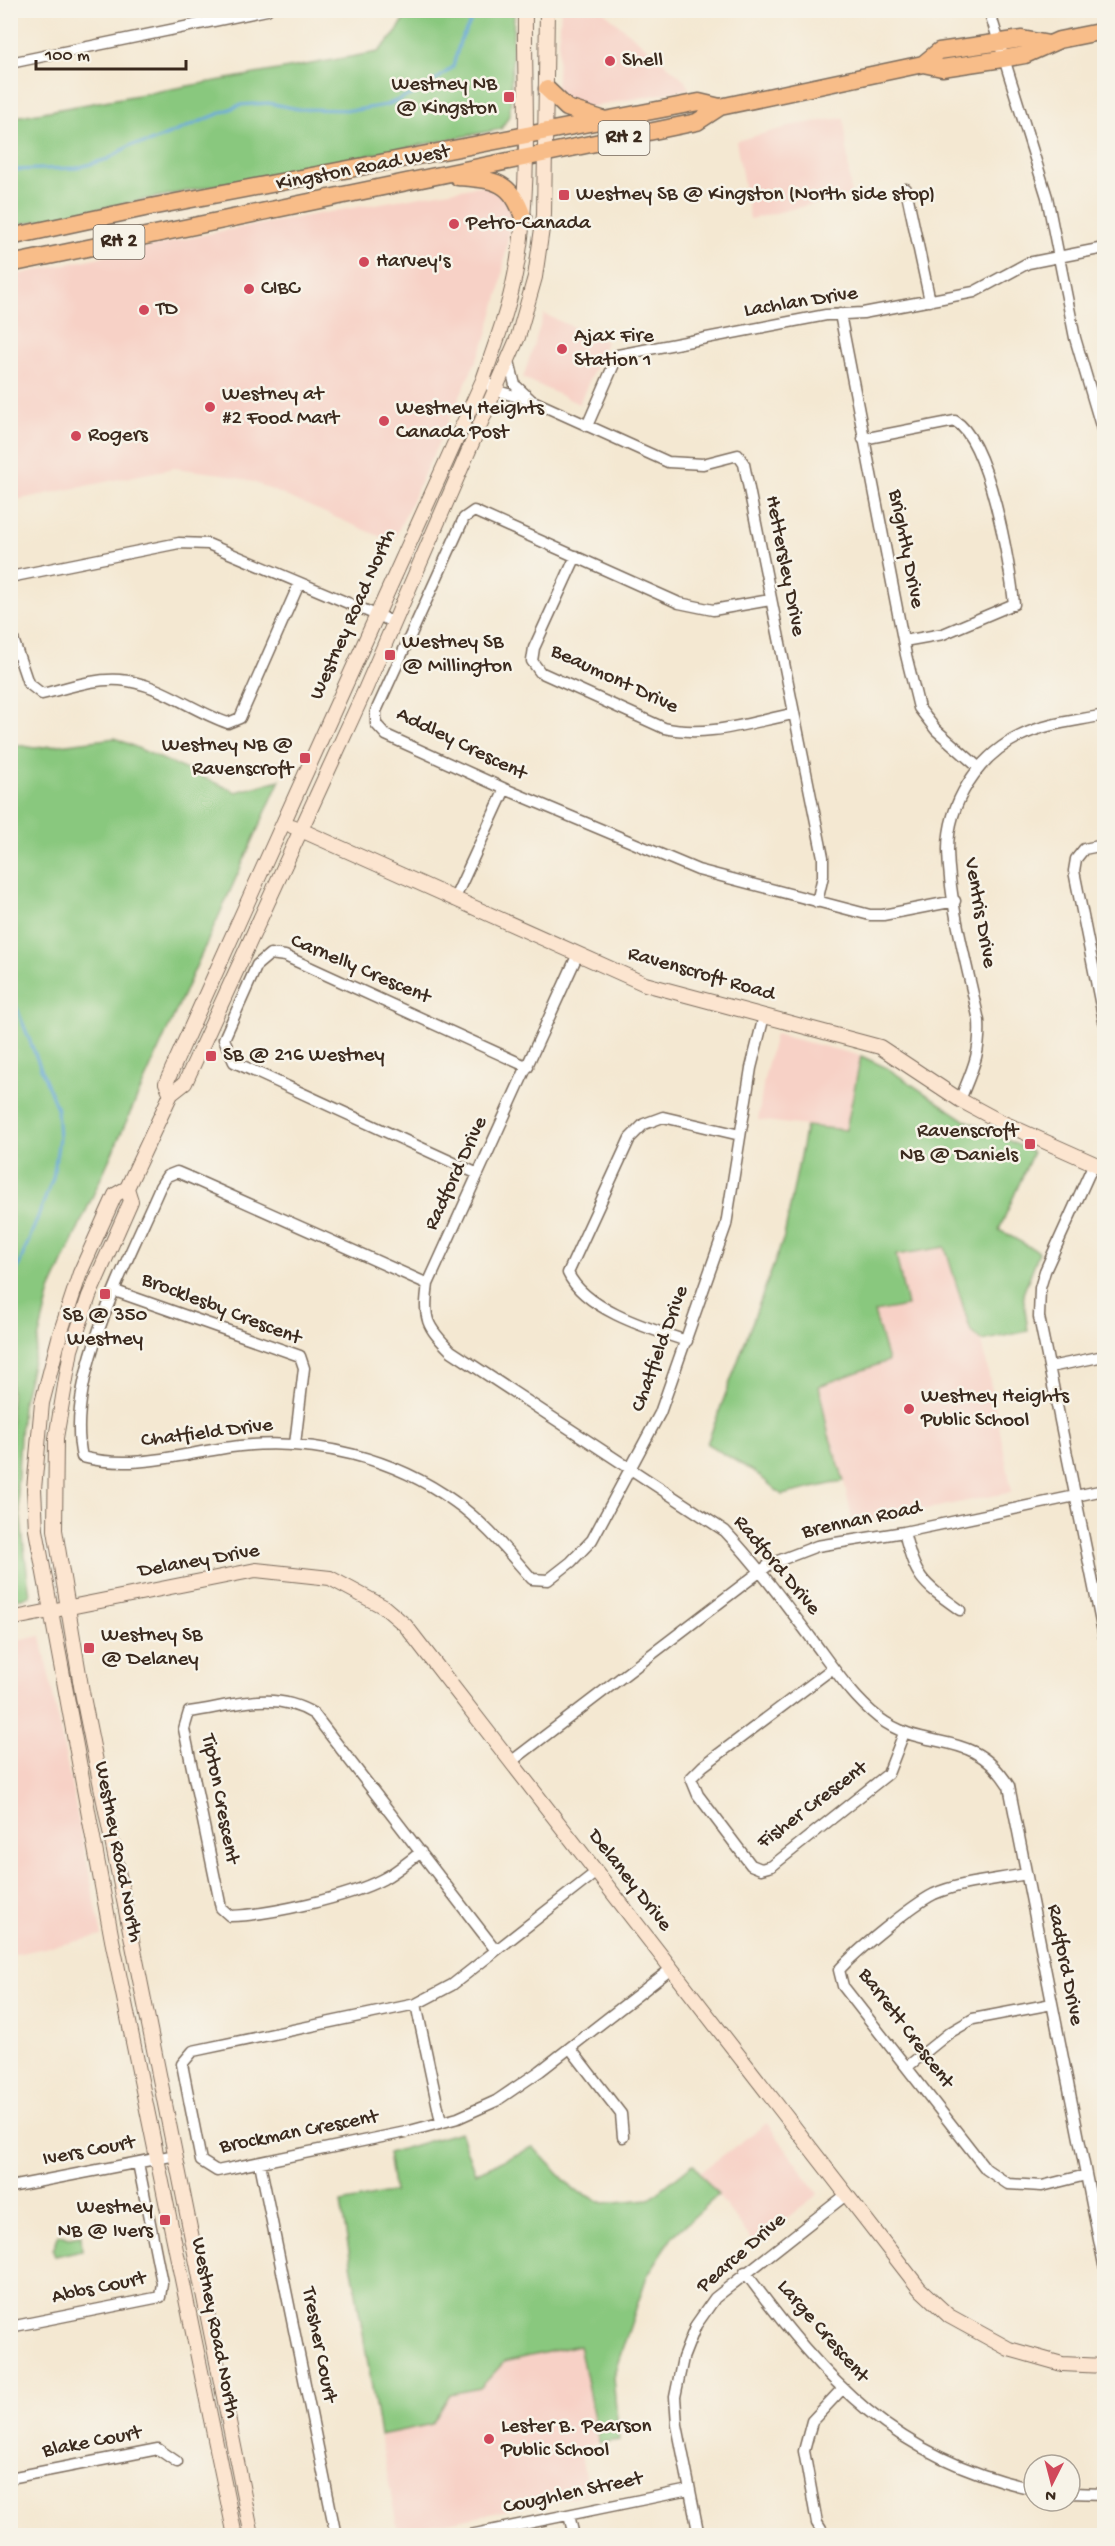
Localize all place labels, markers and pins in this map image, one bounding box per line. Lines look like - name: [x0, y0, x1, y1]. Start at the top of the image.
- place label: Shell: [622, 49, 663, 74]
- marker: Shell: [603, 54, 617, 68]
- place label: Westney NB @ Kingston: [391, 73, 498, 122]
- marker: Westney NB @ Kingston: [502, 90, 516, 104]
- place label: Westney SB @ Kingston (North side stop): [576, 183, 935, 208]
- marker: Westney SB @ Kingston (North side stop): [557, 188, 571, 202]
- place label: Petro-Canada: [465, 212, 592, 237]
- marker: Petro-Canada: [447, 217, 461, 231]
- place label: Harvey's: [376, 250, 452, 275]
- marker: Harvey's: [357, 255, 371, 269]
- place label: CIBC: [261, 277, 301, 302]
- marker: CIBC: [242, 282, 256, 296]
- place label: TD: [155, 298, 178, 323]
- marker: TD: [137, 303, 151, 317]
- place label: Ajax Fire Station 1: [574, 325, 655, 374]
- marker: Ajax Fire Station 1: [555, 342, 569, 356]
- place label: Westney at #2 Food Mart: [222, 383, 341, 432]
- place label: Westney Heights Canada Post: [396, 397, 545, 446]
- marker: Westney at #2 Food Mart: [203, 400, 217, 414]
- marker: Westney Heights Canada Post: [377, 414, 391, 428]
- place label: Rogers: [88, 424, 149, 449]
- marker: Rogers: [69, 429, 83, 443]
- place label: Westney SB @ Millington: [402, 631, 512, 680]
- marker: Westney SB @ Millington: [383, 648, 397, 662]
- place label: Westney NB @ Ravenscroft: [162, 734, 295, 783]
- marker: Westney NB @ Ravenscroft: [298, 751, 312, 765]
- place label: SB @ 216 Westney: [223, 1044, 385, 1069]
- marker: SB @ 216 Westney: [204, 1049, 218, 1063]
- place label: Ravenscroft NB @ Daniels: [900, 1120, 1020, 1169]
- marker: Ravenscroft NB @ Daniels: [1023, 1137, 1037, 1151]
- marker: SB @ 350 Westney: [98, 1287, 112, 1301]
- place label: SB @ 350 Westney: [62, 1304, 148, 1353]
- place label: Westney Heights Public School: [920, 1385, 1070, 1434]
- marker: Westney Heights Public School: [902, 1402, 916, 1416]
- place label: Westney SB @ Delaney: [101, 1624, 204, 1673]
- marker: Westney SB @ Delaney: [82, 1641, 96, 1655]
- place label: Westney NB @ Ivers: [58, 2196, 154, 2245]
- marker: Westney NB @ Ivers: [158, 2213, 172, 2227]
- place label: Lester B. Pearson Public School: [500, 2415, 652, 2464]
- marker: Lester B. Pearson Public School: [482, 2432, 496, 2446]

